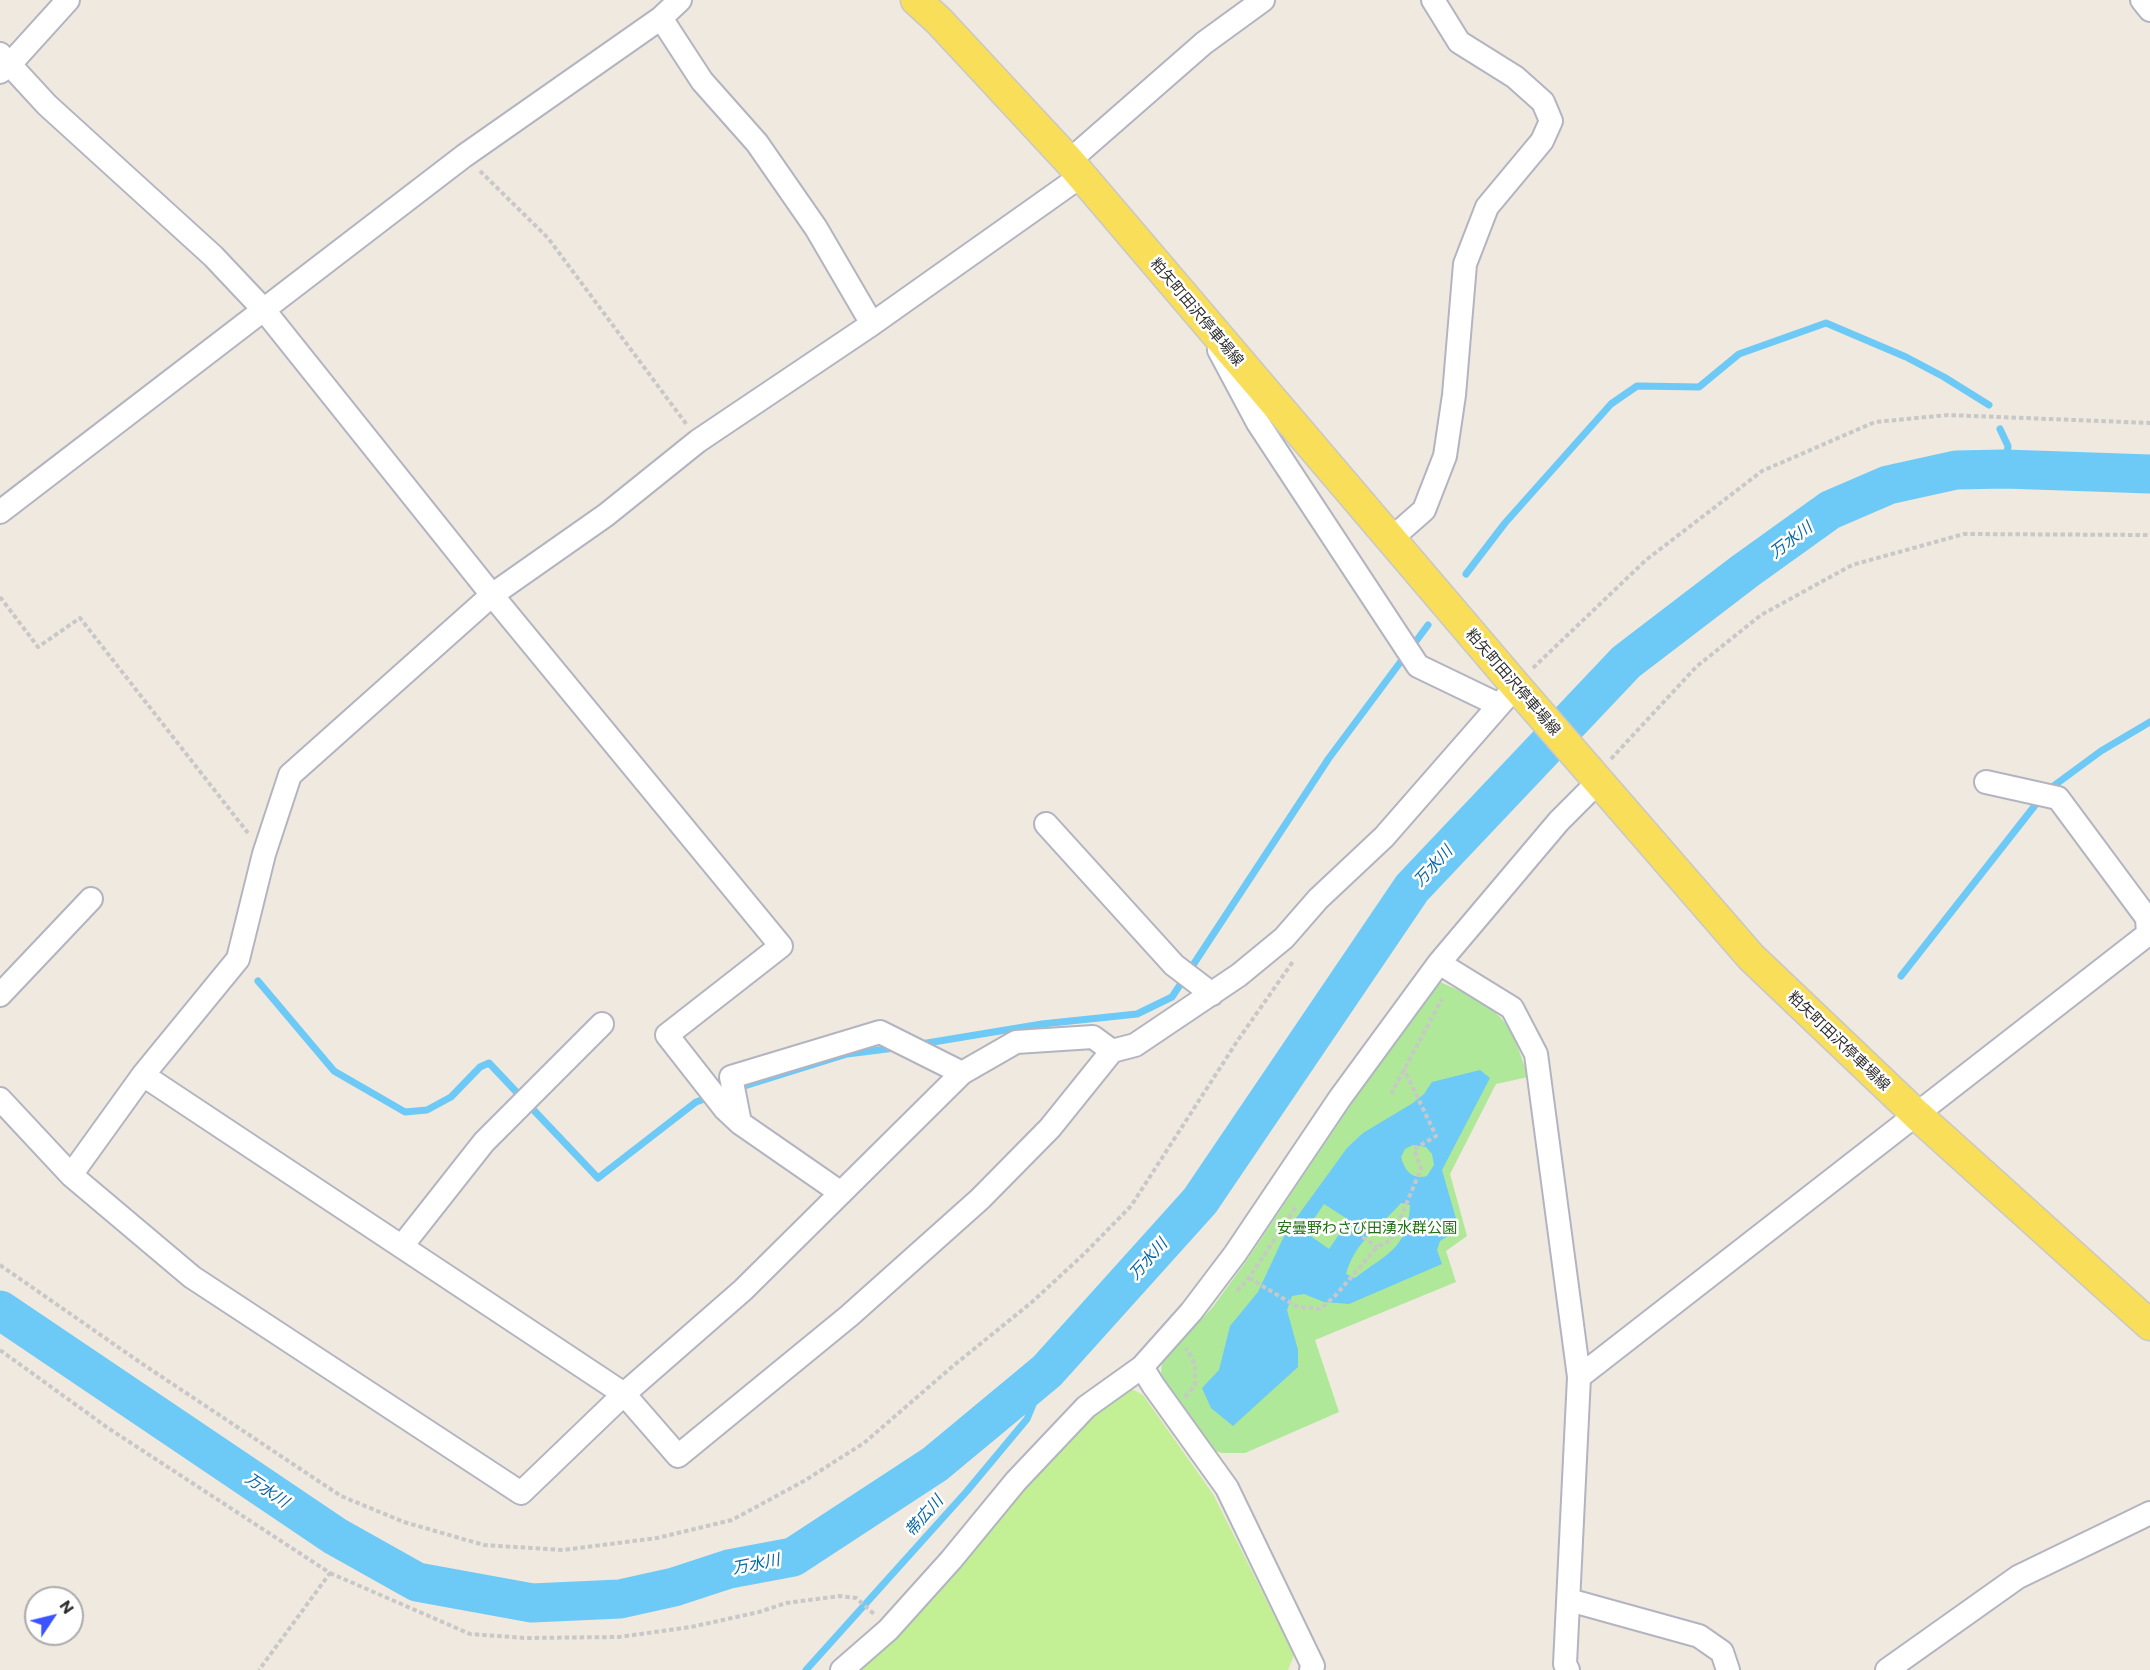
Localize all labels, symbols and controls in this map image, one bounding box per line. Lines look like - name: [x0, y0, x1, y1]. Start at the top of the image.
- street label: 粕矢町田沢停車場線: [1147, 255, 1247, 369]
- water label: 万水川: [1766, 518, 1816, 562]
- street label: 粕矢町田沢停車場線: [1462, 625, 1564, 739]
- water label: 万水川: [1410, 842, 1456, 890]
- street label: 粕矢町田沢停車場線: [1784, 988, 1894, 1094]
- park label: 安曇野わさび田湧水群公園: [1277, 1219, 1457, 1237]
- water label: 万水川: [1125, 1235, 1171, 1283]
- water label: 万水川: [242, 1469, 292, 1511]
- water label: 帯広川: [901, 1492, 947, 1540]
- water label: 万水川: [731, 1550, 781, 1578]
- north arrow: [24, 1586, 84, 1646]
- text: N: [56, 1596, 79, 1617]

